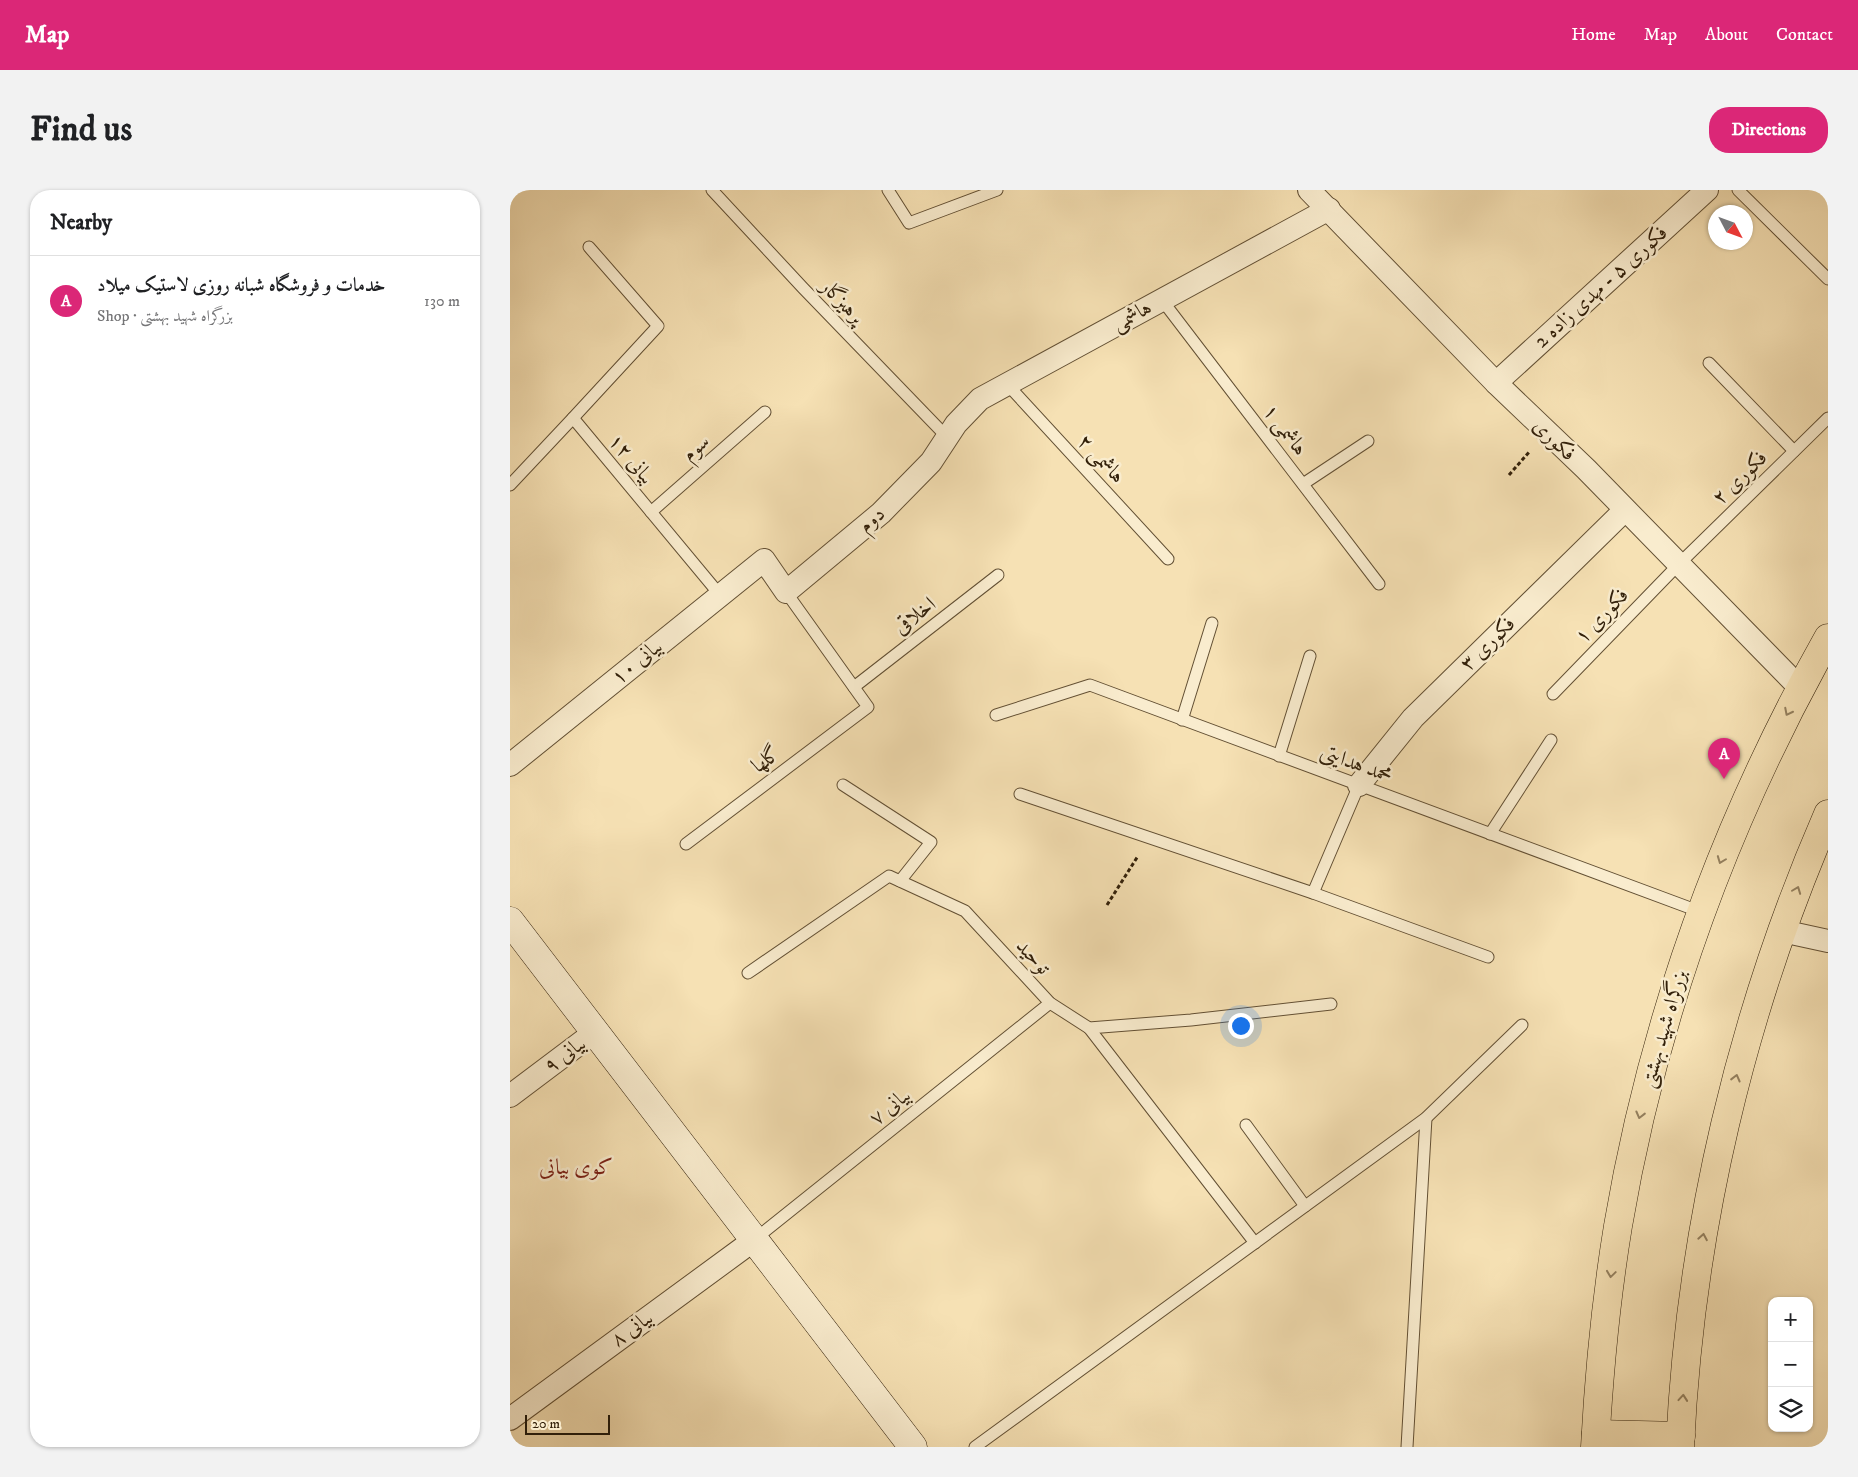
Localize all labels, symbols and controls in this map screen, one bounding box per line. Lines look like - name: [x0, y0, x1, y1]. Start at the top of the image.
- text: Map: [25, 20, 69, 50]
- text: Home: [1571, 24, 1616, 46]
- text: Map: [1644, 24, 1677, 46]
- text: About: [1705, 24, 1748, 46]
- text: Contact: [1776, 24, 1833, 46]
- button: Directions: [1709, 107, 1828, 153]
- text: Find us: [30, 108, 132, 152]
- north arrow: [1708, 205, 1753, 250]
- text: Nearby: [50, 210, 112, 236]
- street label: فکوری ۵ - مهدی زاده 2: [1529, 220, 1673, 354]
- street label: پرهیزگار: [813, 272, 872, 332]
- text: خدمات و فروشگاه شبانه روزی لاستیک میلاد: [97, 274, 385, 297]
- text: A: [61, 291, 71, 311]
- text: 130 m: [424, 291, 460, 311]
- street label: هاشمی: [1108, 295, 1156, 337]
- text: Shop · بزرگراه شهید بهشتی: [97, 306, 233, 326]
- street label: هاشمی ۱: [1257, 399, 1313, 461]
- street label: فکوری: [1527, 413, 1581, 467]
- street label: بیانی ۱۲: [602, 428, 660, 490]
- street label: سوم: [677, 429, 718, 470]
- street label: هاشمی ۲: [1072, 429, 1130, 489]
- street label: فکوری ۲: [1707, 445, 1773, 511]
- street label: دوم: [853, 501, 893, 542]
- street label: فکوری ۱: [1569, 583, 1635, 649]
- street label: اخلاقی: [889, 591, 941, 641]
- street label: فکوری ۳: [1455, 611, 1521, 677]
- street label: بیانی ۱۰: [606, 634, 668, 690]
- one-way arrow: [1784, 707, 1794, 716]
- pin: A: [1708, 738, 1740, 779]
- street label: محمد هدایتی: [1316, 739, 1396, 789]
- street label: گلها: [746, 740, 786, 779]
- one-way arrow: [1717, 855, 1727, 864]
- one-way arrow: [1791, 886, 1801, 895]
- street label: توحید: [1010, 934, 1057, 981]
- street label: بزرگراه شهید بهشتی: [1633, 966, 1694, 1091]
- your location: [1228, 1013, 1254, 1039]
- street label: بیانی ۹: [539, 1031, 591, 1079]
- one-way arrow: [1731, 1075, 1741, 1083]
- street label: بیانی ۷: [864, 1083, 916, 1131]
- one-way arrow: [1636, 1110, 1646, 1118]
- district label: کوی بیانی: [539, 1154, 613, 1181]
- one-way arrow: [1697, 1233, 1707, 1241]
- one-way arrow: [1606, 1271, 1617, 1279]
- map controls: [1768, 1297, 1813, 1432]
- button: +: [1768, 1297, 1813, 1342]
- street label: بیانی ۸: [606, 1305, 658, 1353]
- button: −: [1768, 1342, 1813, 1387]
- button: layers: [1768, 1387, 1813, 1432]
- one-way arrow: [1678, 1394, 1689, 1402]
- scale bar: [525, 1412, 610, 1435]
- text: 20 m: [532, 1415, 560, 1433]

